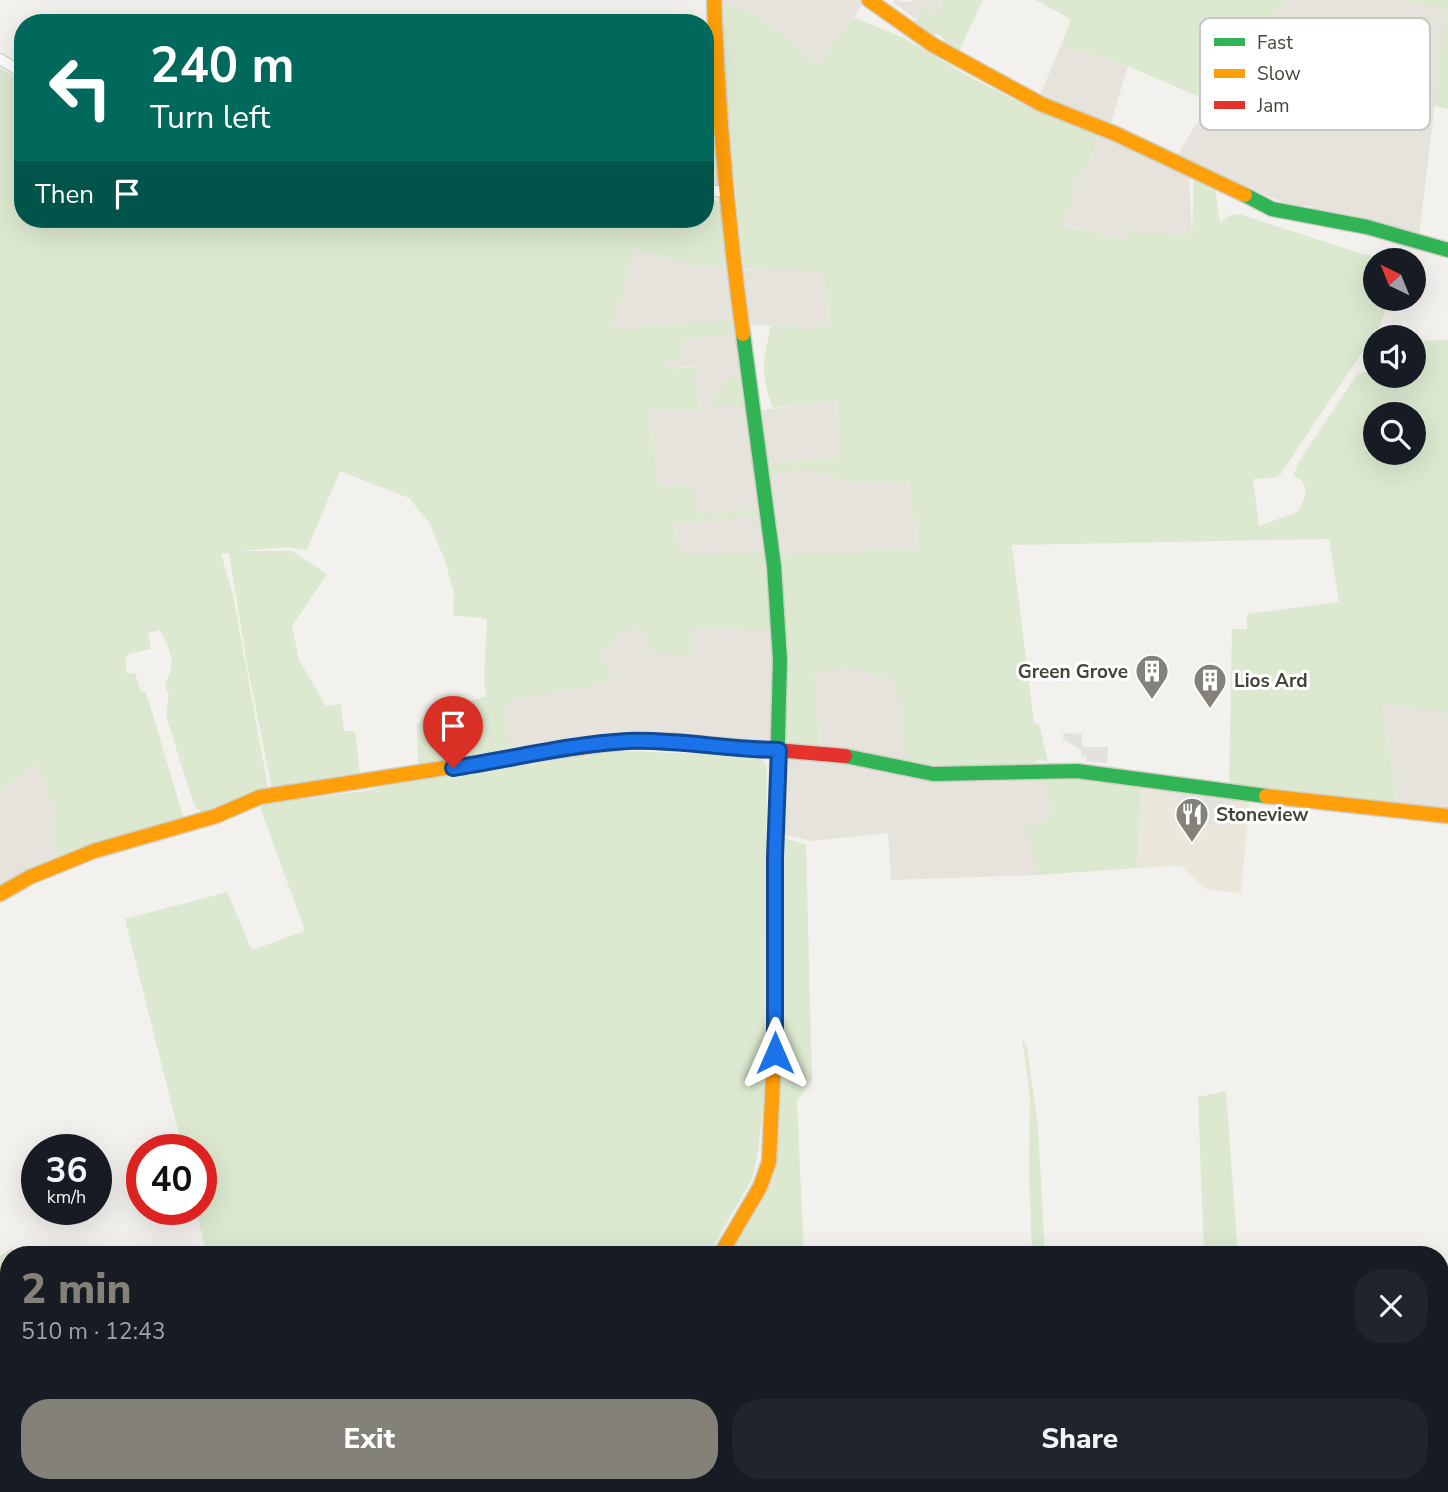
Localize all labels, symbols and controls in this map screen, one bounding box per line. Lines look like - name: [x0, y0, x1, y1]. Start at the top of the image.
- legend: [1200, 18, 1430, 130]
- text: Fast: [1257, 30, 1293, 56]
- text: 240 m: [150, 32, 294, 99]
- icon: left: [35, 42, 126, 133]
- text: Slow: [1257, 61, 1301, 87]
- text: Jam: [1256, 93, 1290, 119]
- text: Turn left: [150, 96, 270, 139]
- icon: arrive: [108, 175, 146, 213]
- text: Then: [35, 177, 94, 212]
- north arrow: [1363, 248, 1426, 312]
- map controls: [1363, 248, 1426, 465]
- button: sound: [1363, 325, 1426, 388]
- button: search: [1363, 402, 1426, 465]
- building icon: Green Grove: [1133, 652, 1171, 701]
- place label: Green Grove: [1018, 659, 1128, 685]
- building icon: Lios Ard: [1191, 661, 1229, 710]
- place label: Lios Ard: [1234, 668, 1308, 694]
- pin: [423, 696, 483, 768]
- icon: arrive: [434, 707, 472, 745]
- restaurant icon: Stoneview: [1173, 795, 1211, 844]
- place label: Stoneview: [1216, 802, 1309, 828]
- position arrow: [738, 1016, 812, 1090]
- speed limit sign: 40: [126, 1134, 217, 1225]
- text: 36: [45, 1147, 88, 1194]
- text: km/h: [47, 1185, 86, 1209]
- text: 2 min: [21, 1261, 131, 1318]
- button: close: [1354, 1269, 1428, 1343]
- text: 510 m · 12:43: [21, 1316, 166, 1347]
- button: Exit: [21, 1399, 718, 1479]
- button: Share: [732, 1399, 1428, 1479]

